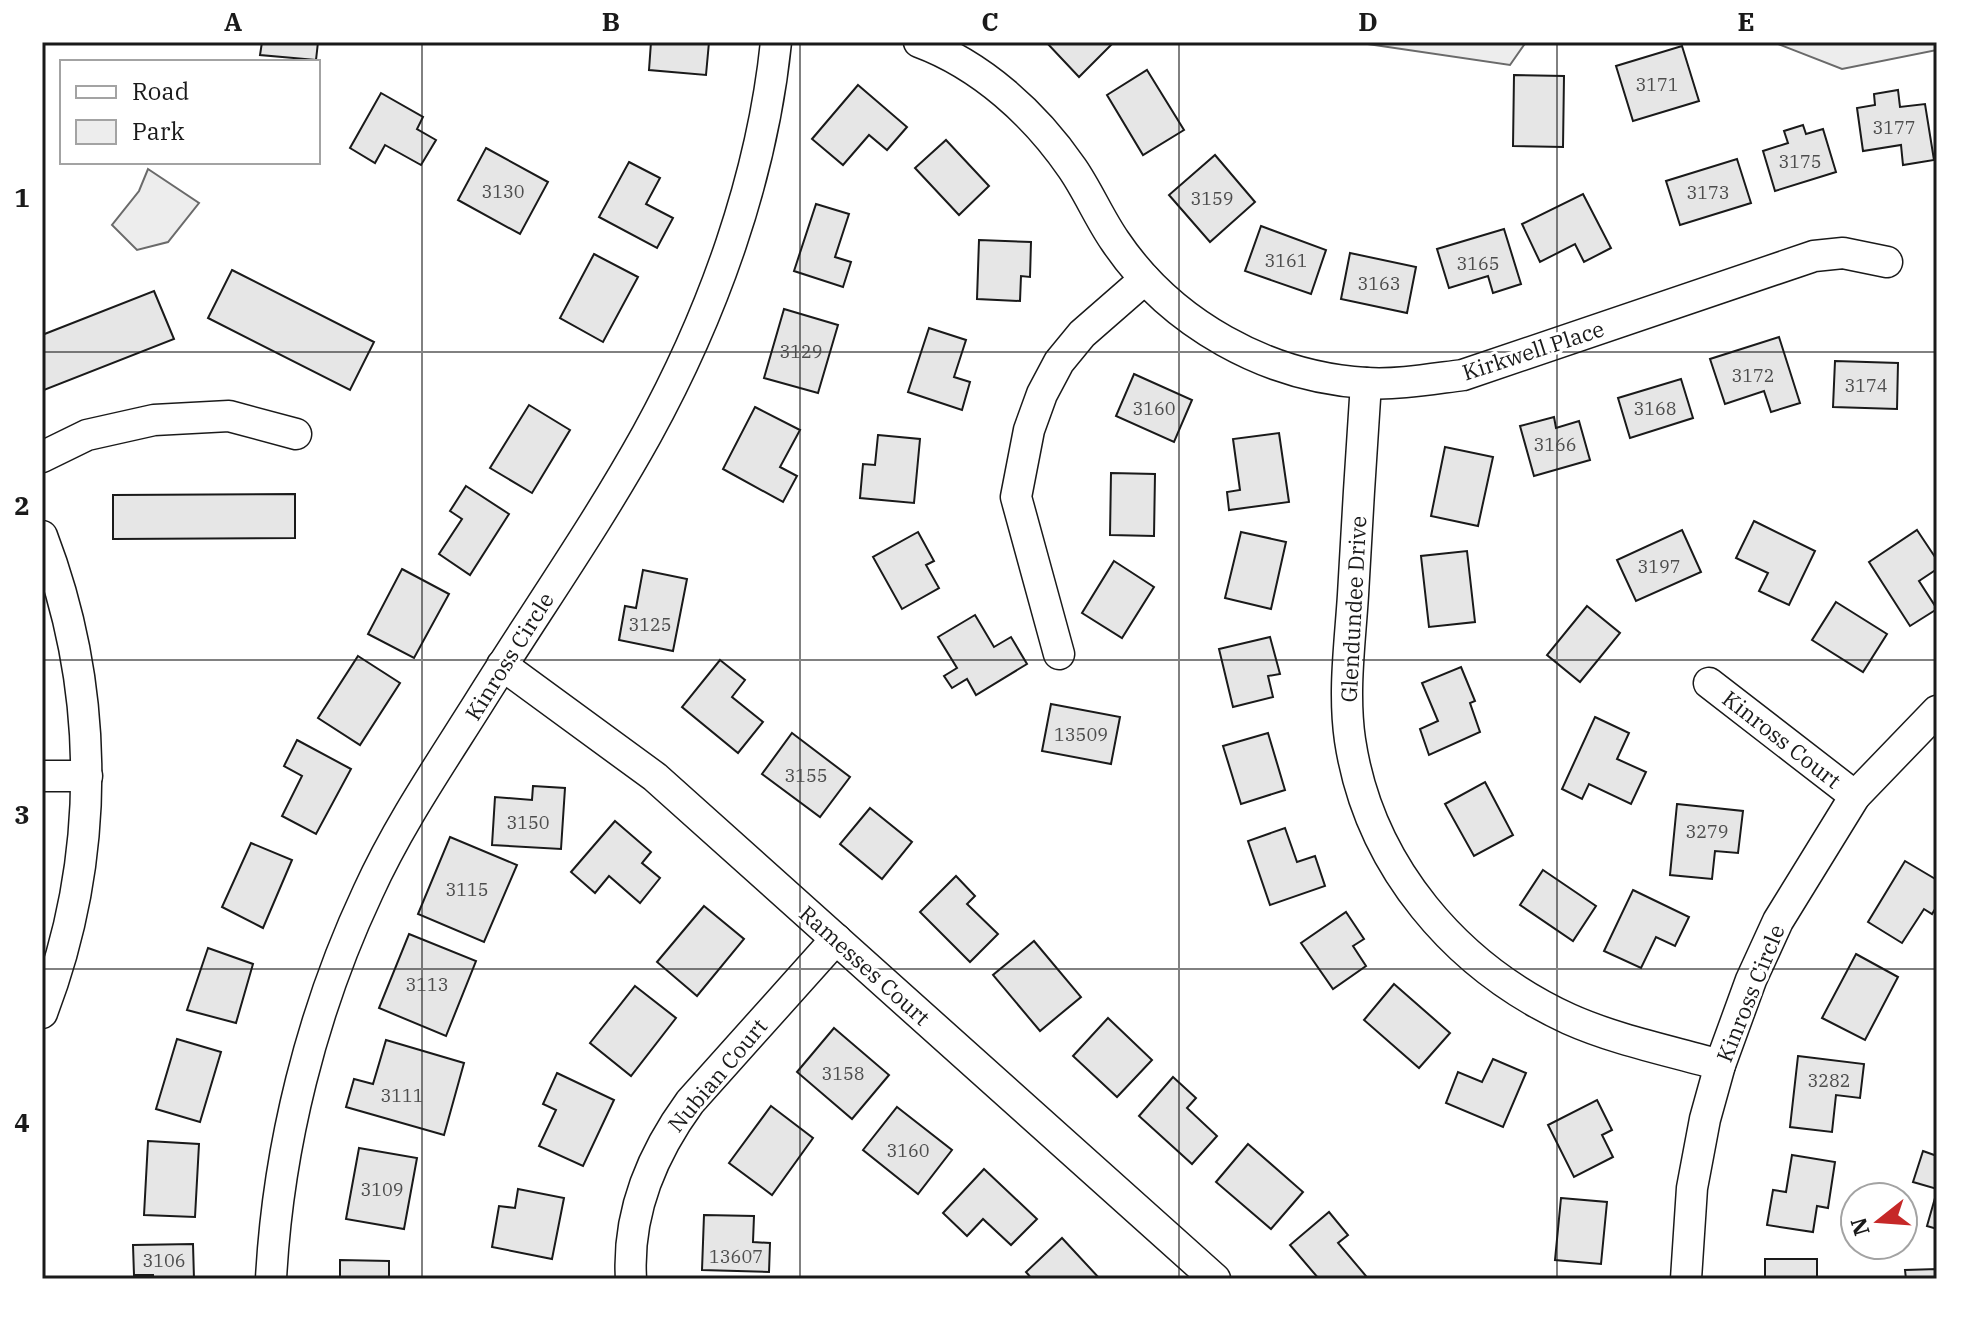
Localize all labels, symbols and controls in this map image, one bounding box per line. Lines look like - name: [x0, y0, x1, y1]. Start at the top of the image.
- text: A: [224, 4, 242, 38]
- text: B: [602, 4, 620, 38]
- text: C: [981, 4, 999, 38]
- text: D: [1358, 4, 1378, 38]
- text: E: [1737, 4, 1755, 38]
- legend: [60, 60, 320, 164]
- house number: 3171: [1635, 73, 1679, 96]
- text: Road: [132, 75, 189, 107]
- text: Park: [132, 115, 184, 147]
- house number: 3177: [1872, 116, 1916, 139]
- house number: 3175: [1778, 150, 1822, 173]
- text: 1: [14, 180, 30, 214]
- house number: 3130: [481, 180, 525, 203]
- house number: 3173: [1686, 181, 1730, 204]
- house number: 3159: [1190, 187, 1234, 210]
- house number: 3161: [1264, 249, 1308, 272]
- house number: 3165: [1456, 252, 1500, 275]
- house number: 3163: [1357, 272, 1401, 295]
- street label: Kirkwell Place: [1458, 313, 1608, 387]
- house number: 3129: [779, 340, 823, 363]
- house number: 3172: [1731, 364, 1775, 387]
- house number: 3174: [1844, 374, 1888, 397]
- house number: 3160: [1132, 397, 1176, 420]
- house number: 3168: [1633, 397, 1677, 420]
- house number: 3166: [1533, 433, 1577, 456]
- text: 2: [14, 488, 30, 522]
- street label: Glendundee Drive: [1334, 515, 1372, 703]
- house number: 3197: [1637, 555, 1681, 578]
- street label: Kinross Circle: [458, 586, 560, 726]
- house number: 3125: [628, 613, 672, 636]
- street label: Kinross Court: [1717, 684, 1847, 795]
- house number: 13509: [1054, 723, 1108, 746]
- house number: 3155: [784, 764, 828, 787]
- text: 3: [14, 797, 30, 831]
- house number: 3150: [506, 811, 550, 834]
- house number: 3279: [1685, 820, 1729, 843]
- house number: 3115: [445, 878, 489, 901]
- street label: Ramesses Court: [793, 899, 937, 1032]
- street label: Kinross Circle: [1709, 920, 1791, 1066]
- house number: 3113: [405, 973, 449, 996]
- street label: Nubian Court: [661, 1012, 773, 1138]
- house number: 3158: [821, 1062, 865, 1085]
- house number: 3282: [1807, 1069, 1851, 1092]
- house number: 3111: [380, 1084, 424, 1107]
- text: 4: [14, 1105, 30, 1139]
- house number: 3160: [886, 1139, 930, 1162]
- house number: 3109: [360, 1178, 404, 1201]
- north arrow: [1839, 1181, 1919, 1261]
- text: N: [1843, 1214, 1876, 1240]
- house number: 13607: [709, 1245, 763, 1268]
- house number: 3106: [142, 1249, 186, 1272]

